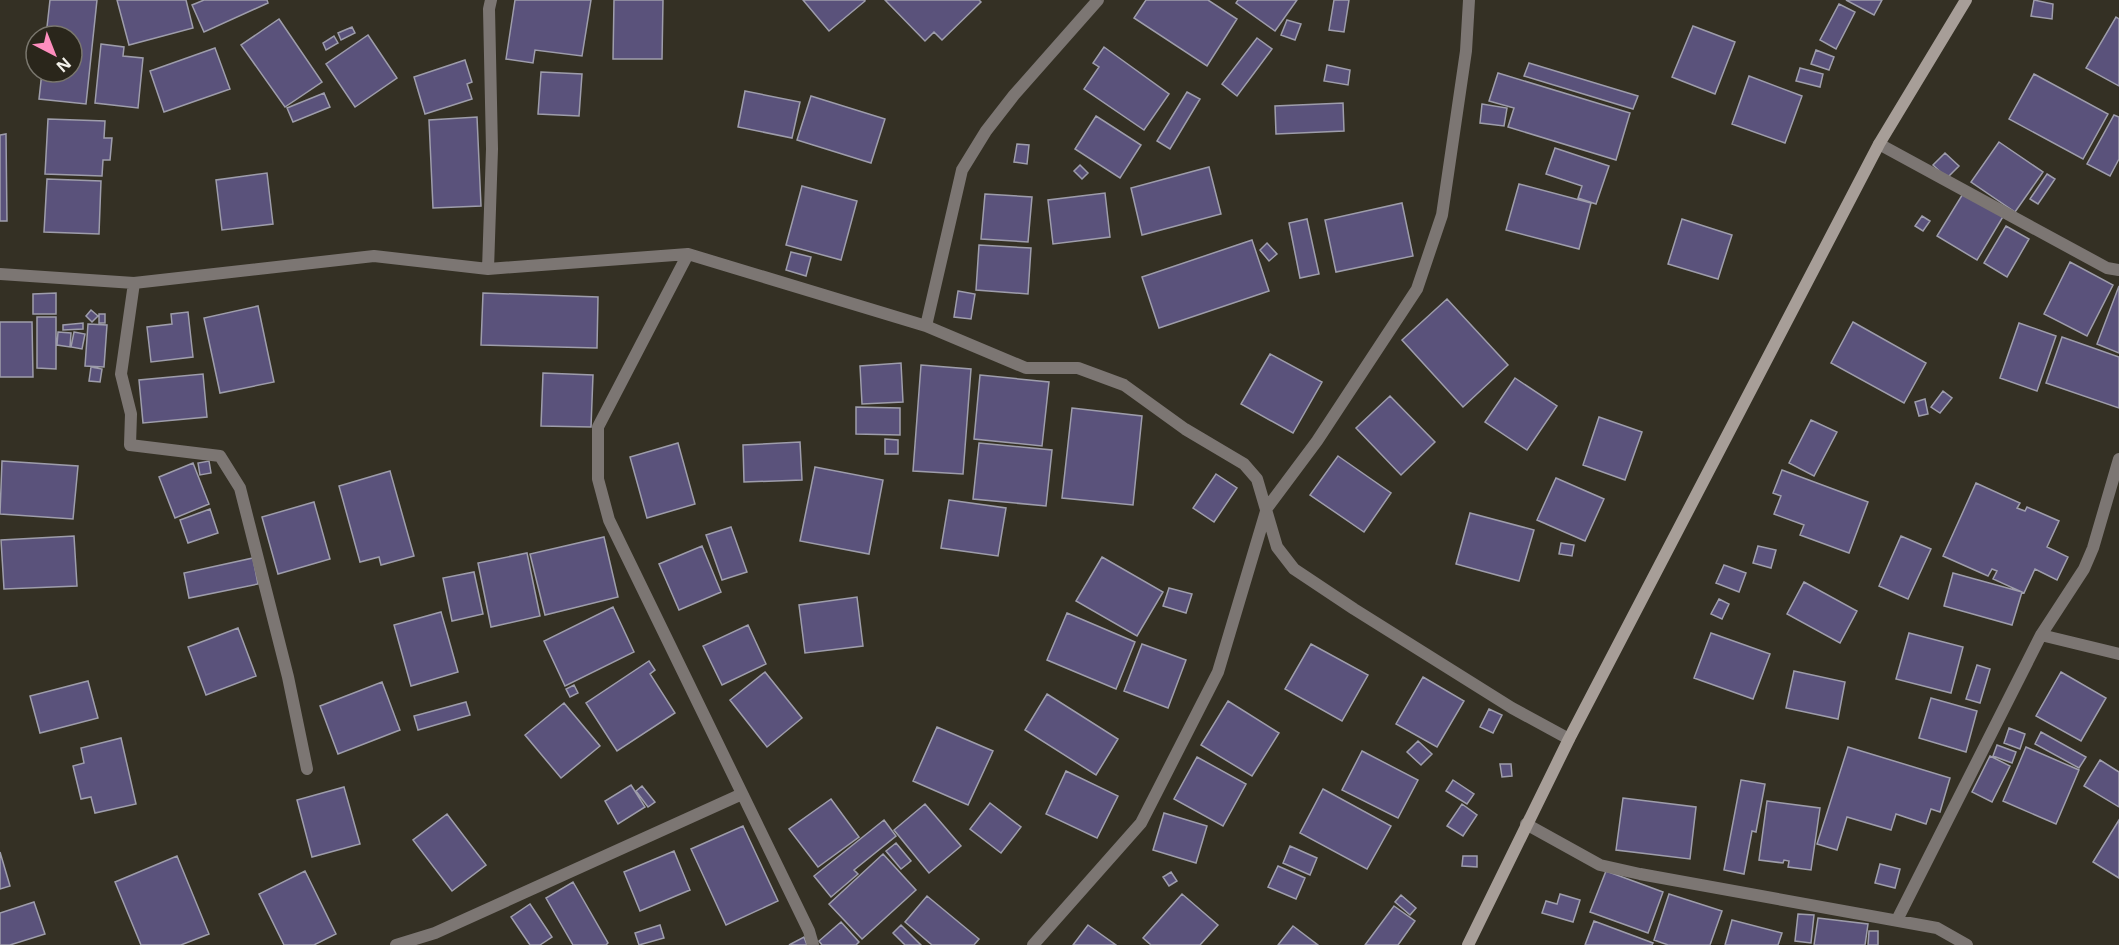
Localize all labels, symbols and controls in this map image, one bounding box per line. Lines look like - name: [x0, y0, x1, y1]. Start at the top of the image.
- north arrow: [24, 24, 84, 84]
- text: N: [52, 53, 76, 78]

